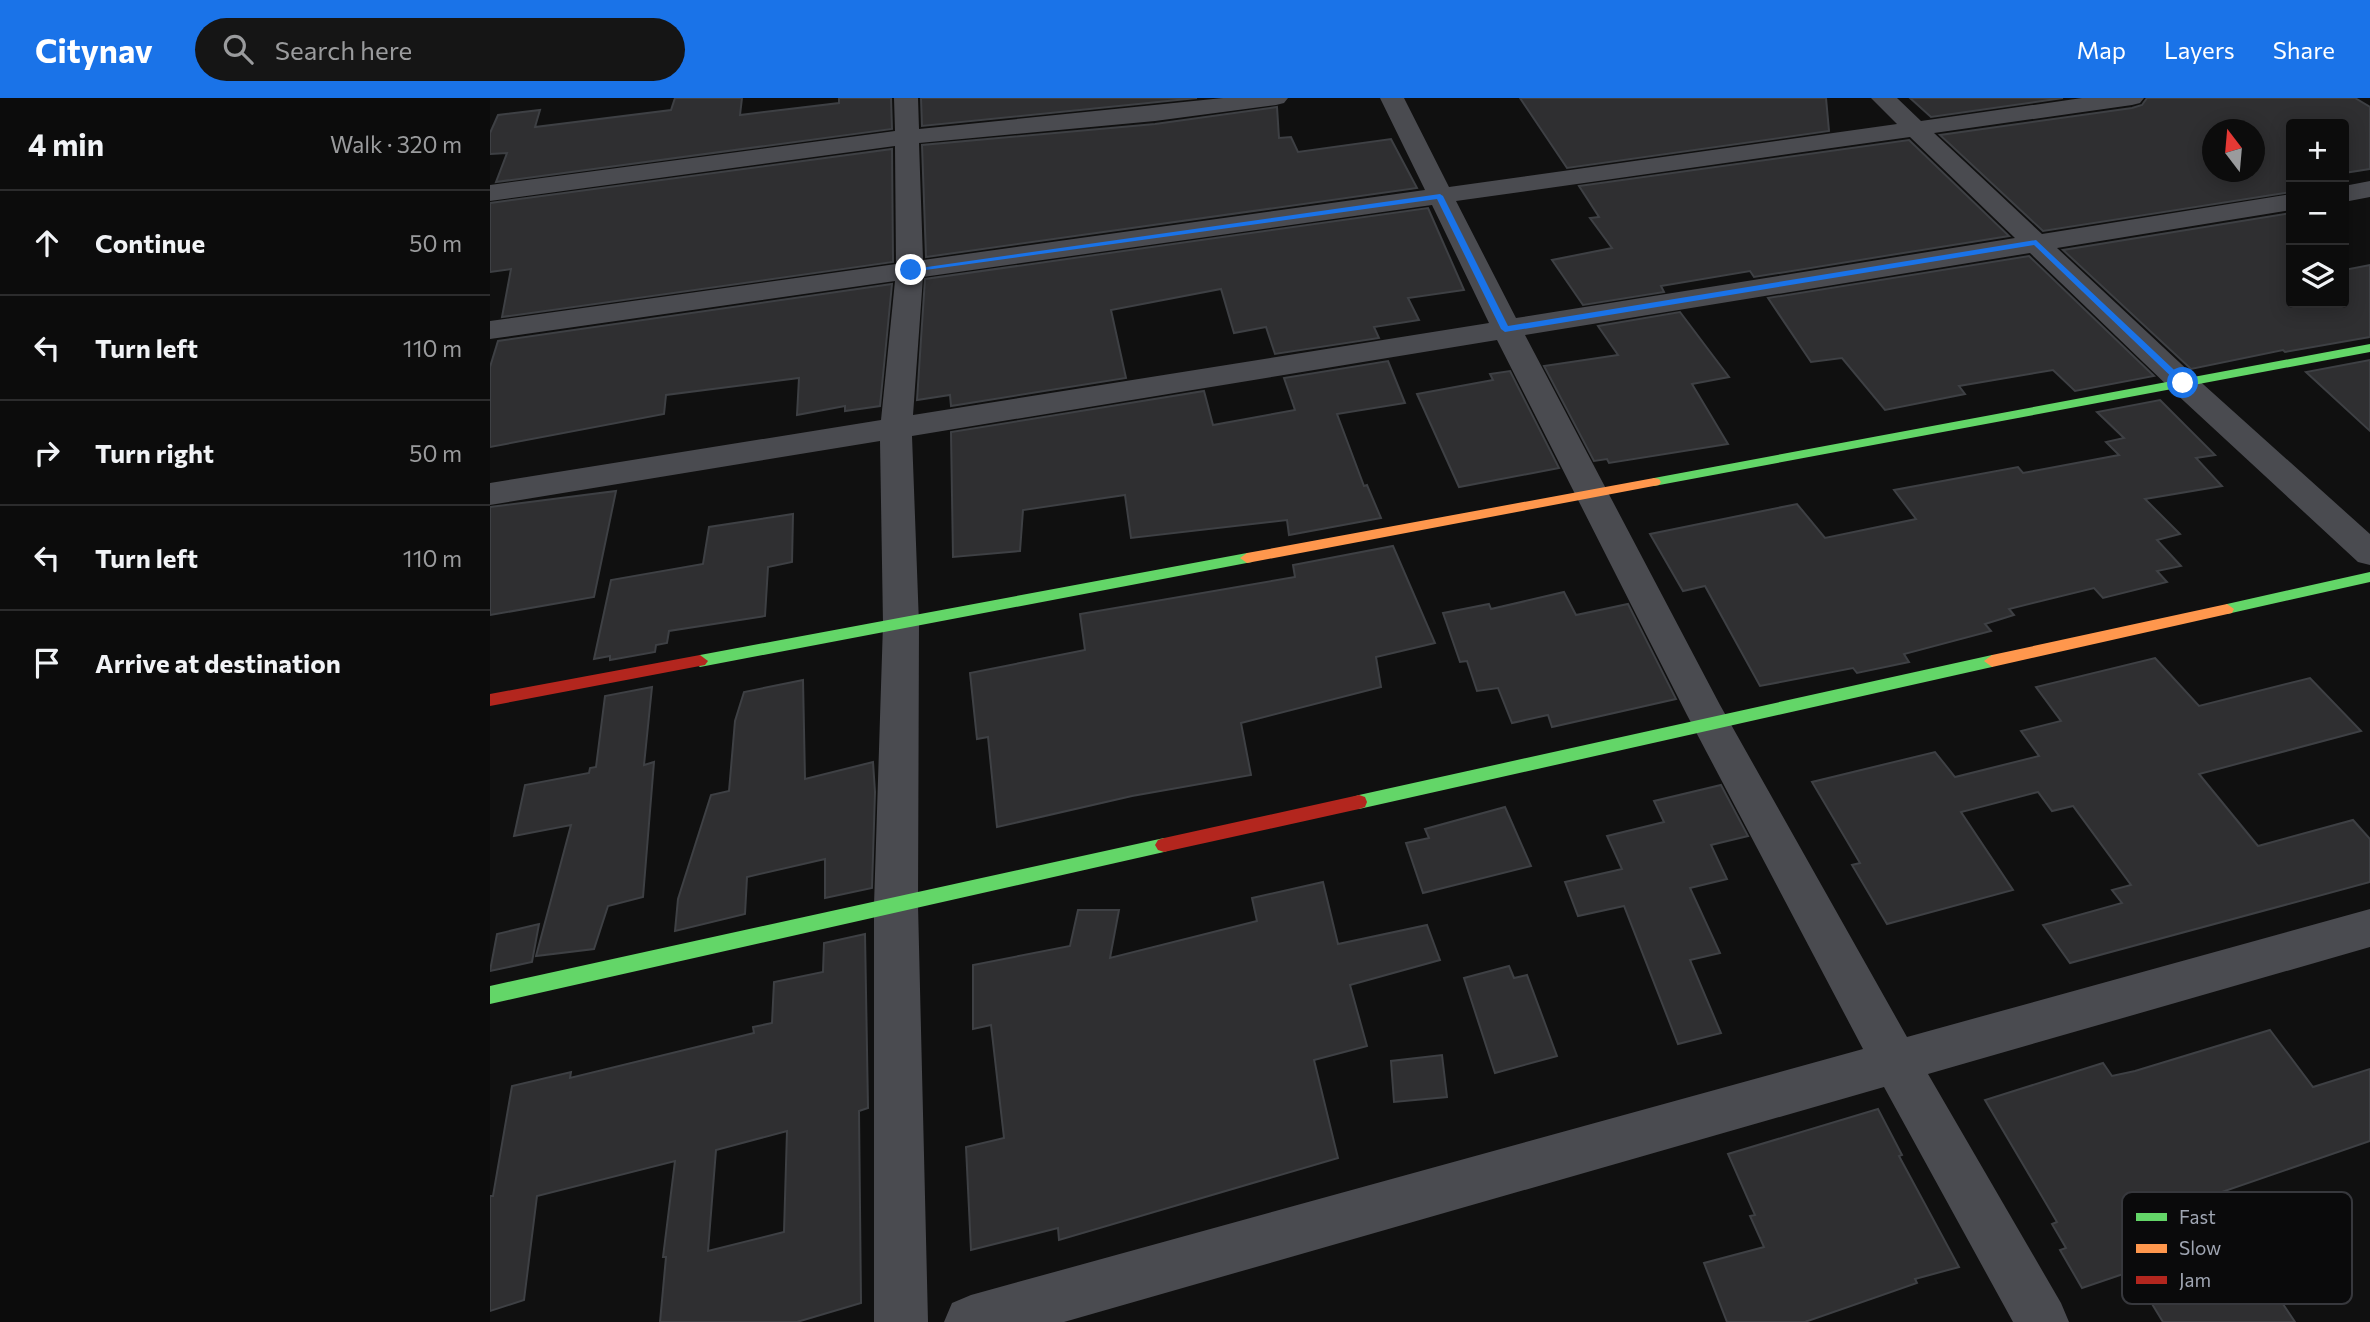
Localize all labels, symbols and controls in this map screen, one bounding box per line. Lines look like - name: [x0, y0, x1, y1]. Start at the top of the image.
- search box: [195, 18, 685, 81]
- text: Citynav: [35, 29, 153, 70]
- icon: search: [219, 30, 257, 68]
- text: Search here: [275, 34, 412, 65]
- text: Map: [2077, 35, 2126, 64]
- text: Layers: [2164, 35, 2235, 64]
- text: Share: [2273, 35, 2335, 64]
- north arrow: [2202, 119, 2265, 182]
- map controls: [2286, 119, 2349, 308]
- button: +: [2286, 119, 2349, 182]
- text: 4 min: [28, 125, 104, 162]
- text: Walk · 320 m: [330, 130, 462, 158]
- button: −: [2286, 182, 2349, 245]
- icon: ahead: [28, 224, 66, 262]
- text: Continue: [95, 227, 205, 258]
- text: 50 m: [409, 229, 462, 257]
- button: layers: [2286, 245, 2349, 308]
- route end: [895, 254, 926, 285]
- icon: left: [28, 329, 66, 367]
- text: Turn left: [95, 332, 198, 363]
- text: 110 m: [403, 334, 462, 362]
- route start: [2167, 367, 2198, 398]
- icon: right: [28, 434, 66, 472]
- text: Turn right: [95, 437, 214, 468]
- text: 50 m: [409, 439, 462, 467]
- icon: left: [28, 539, 66, 577]
- text: Turn left: [95, 542, 198, 573]
- text: 110 m: [403, 544, 462, 572]
- icon: arrive: [28, 644, 66, 682]
- text: Arrive at destination: [95, 647, 341, 678]
- legend: [2122, 1192, 2352, 1304]
- text: Fast: [2179, 1205, 2216, 1228]
- text: Slow: [2179, 1236, 2221, 1259]
- text: Jam: [2179, 1268, 2211, 1291]

